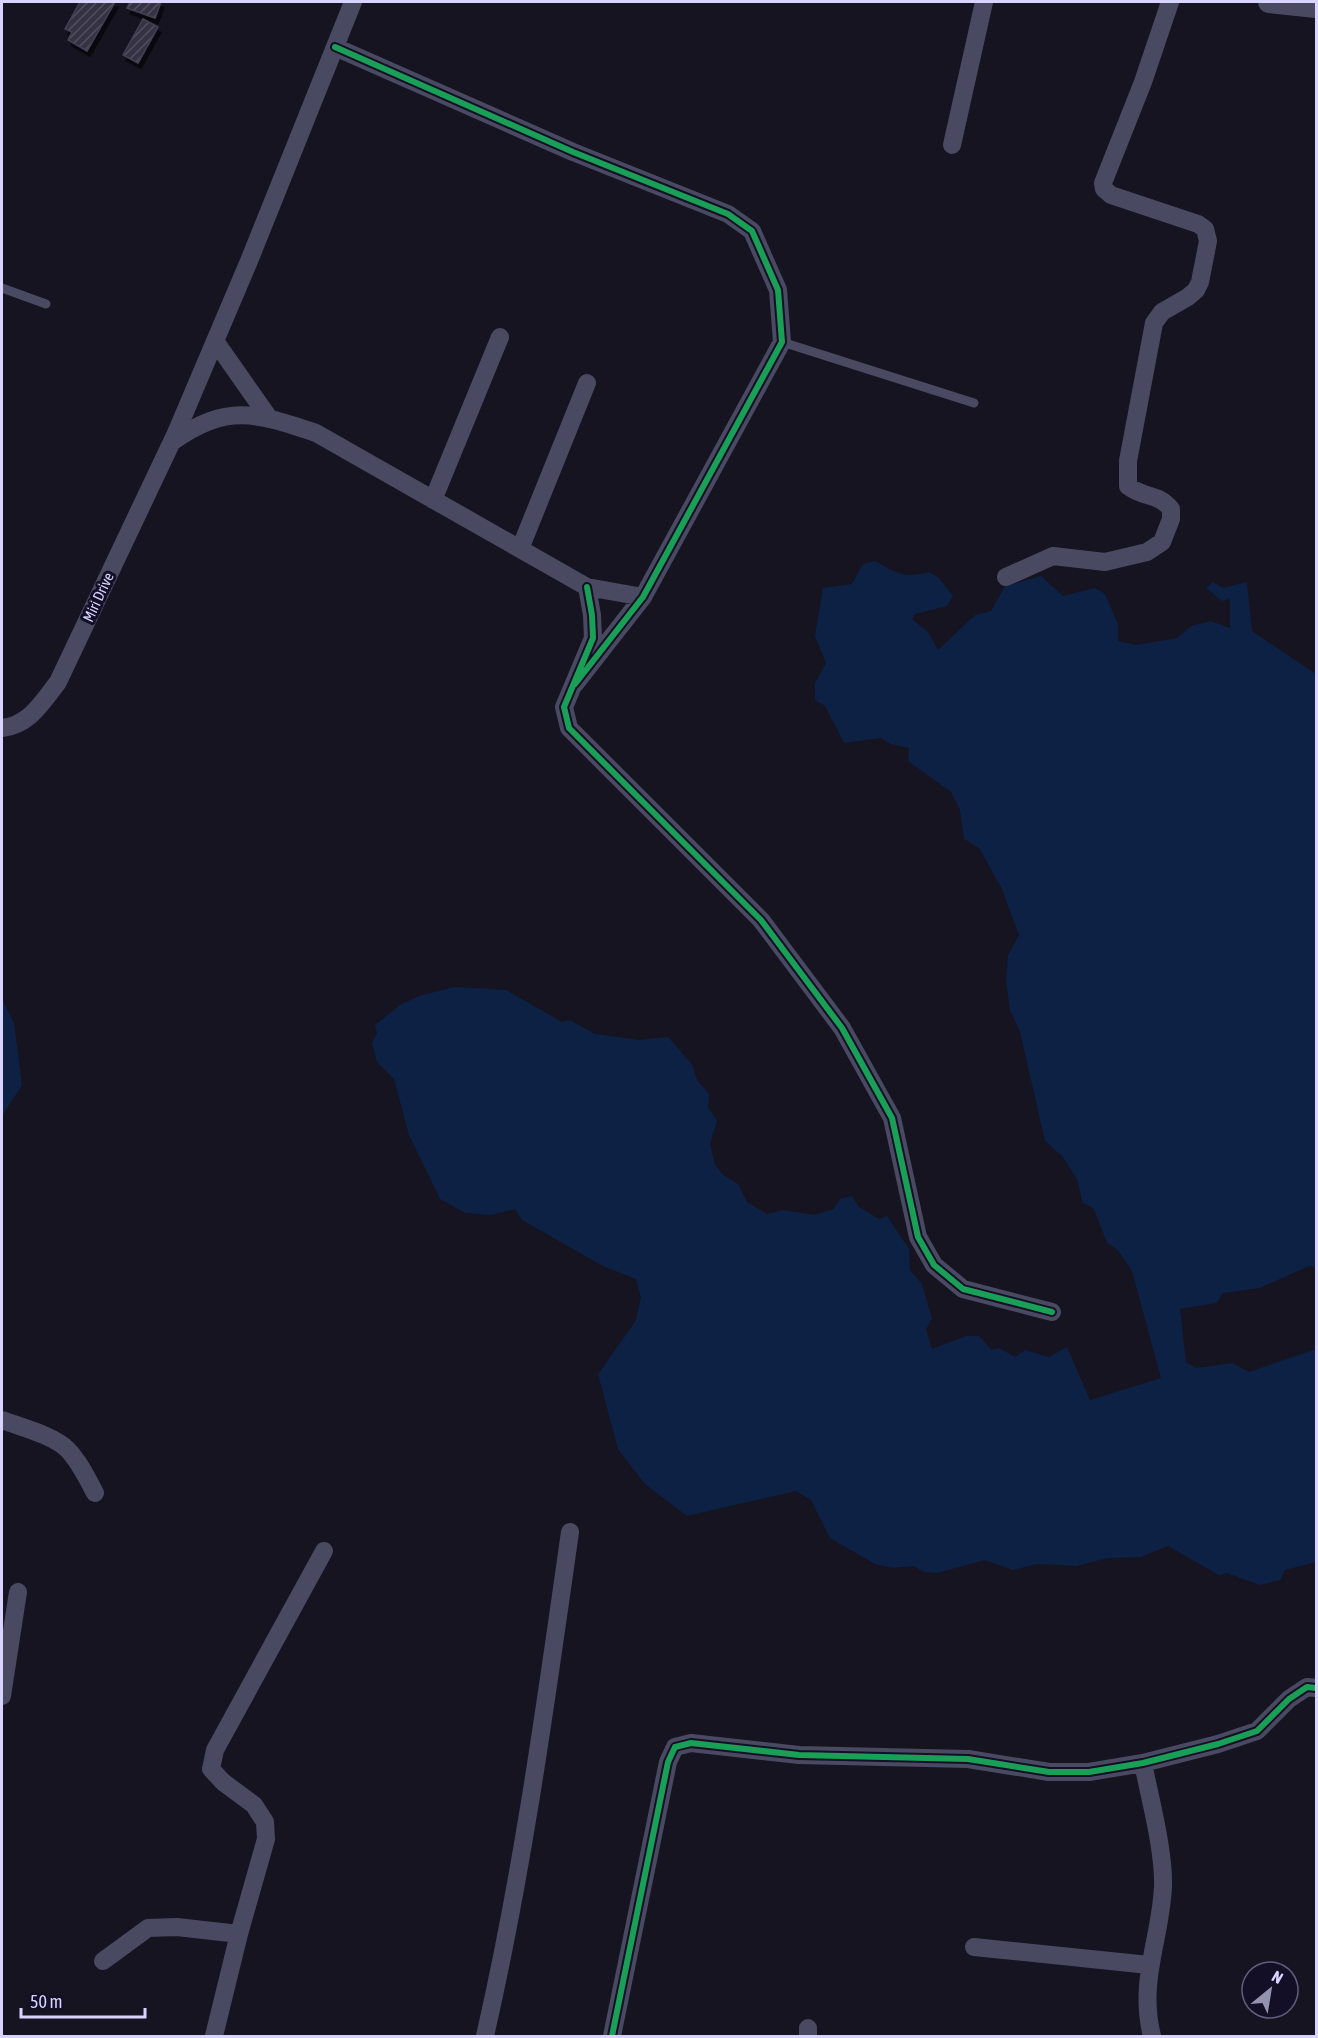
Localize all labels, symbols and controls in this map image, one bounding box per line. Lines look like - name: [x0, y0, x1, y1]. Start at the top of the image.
- street label: Miri Drive: [79, 569, 117, 624]
- north arrow: [1240, 1960, 1300, 2020]
- text: N: [1269, 1967, 1286, 1987]
- scale bar: [21, 1981, 146, 2019]
- text: 50 m: [30, 1991, 62, 2012]

